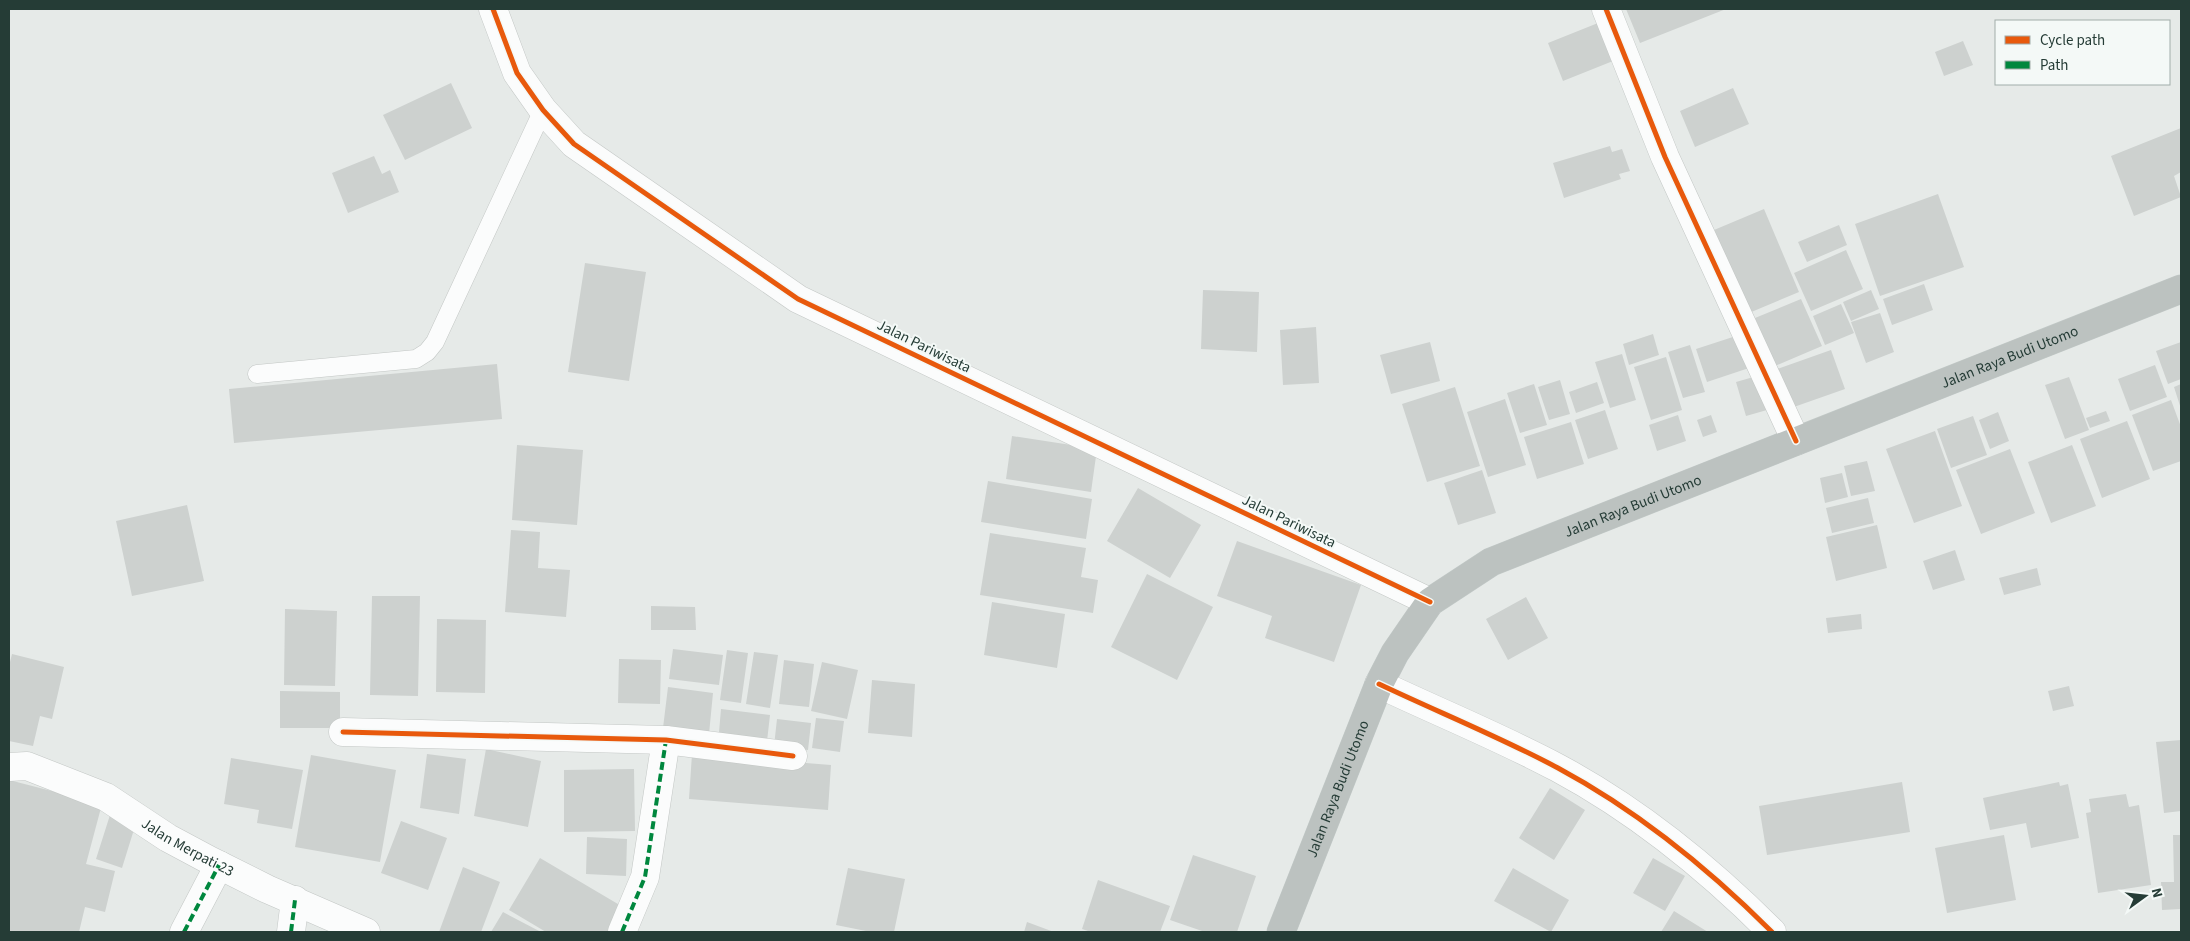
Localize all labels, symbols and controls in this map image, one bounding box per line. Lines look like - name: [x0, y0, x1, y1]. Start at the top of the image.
- legend: [1995, 20, 2170, 85]
- text: Cycle path: [2040, 30, 2105, 51]
- text: Path: [2040, 55, 2068, 76]
- street label: Jalan Pariwisata: [873, 315, 974, 378]
- street label: Jalan Raya Budi Utomo: [1938, 321, 2081, 394]
- street label: Jalan Raya Budi Utomo: [1561, 470, 1705, 543]
- street label: Jalan Pariwisata: [1238, 490, 1339, 553]
- street label: Jalan Raya Budi Utomo: [1301, 717, 1375, 861]
- street label: Jalan Merpati 23: [137, 813, 237, 882]
- north arrow: [2120, 871, 2170, 921]
- text: N: [2146, 886, 2167, 900]

